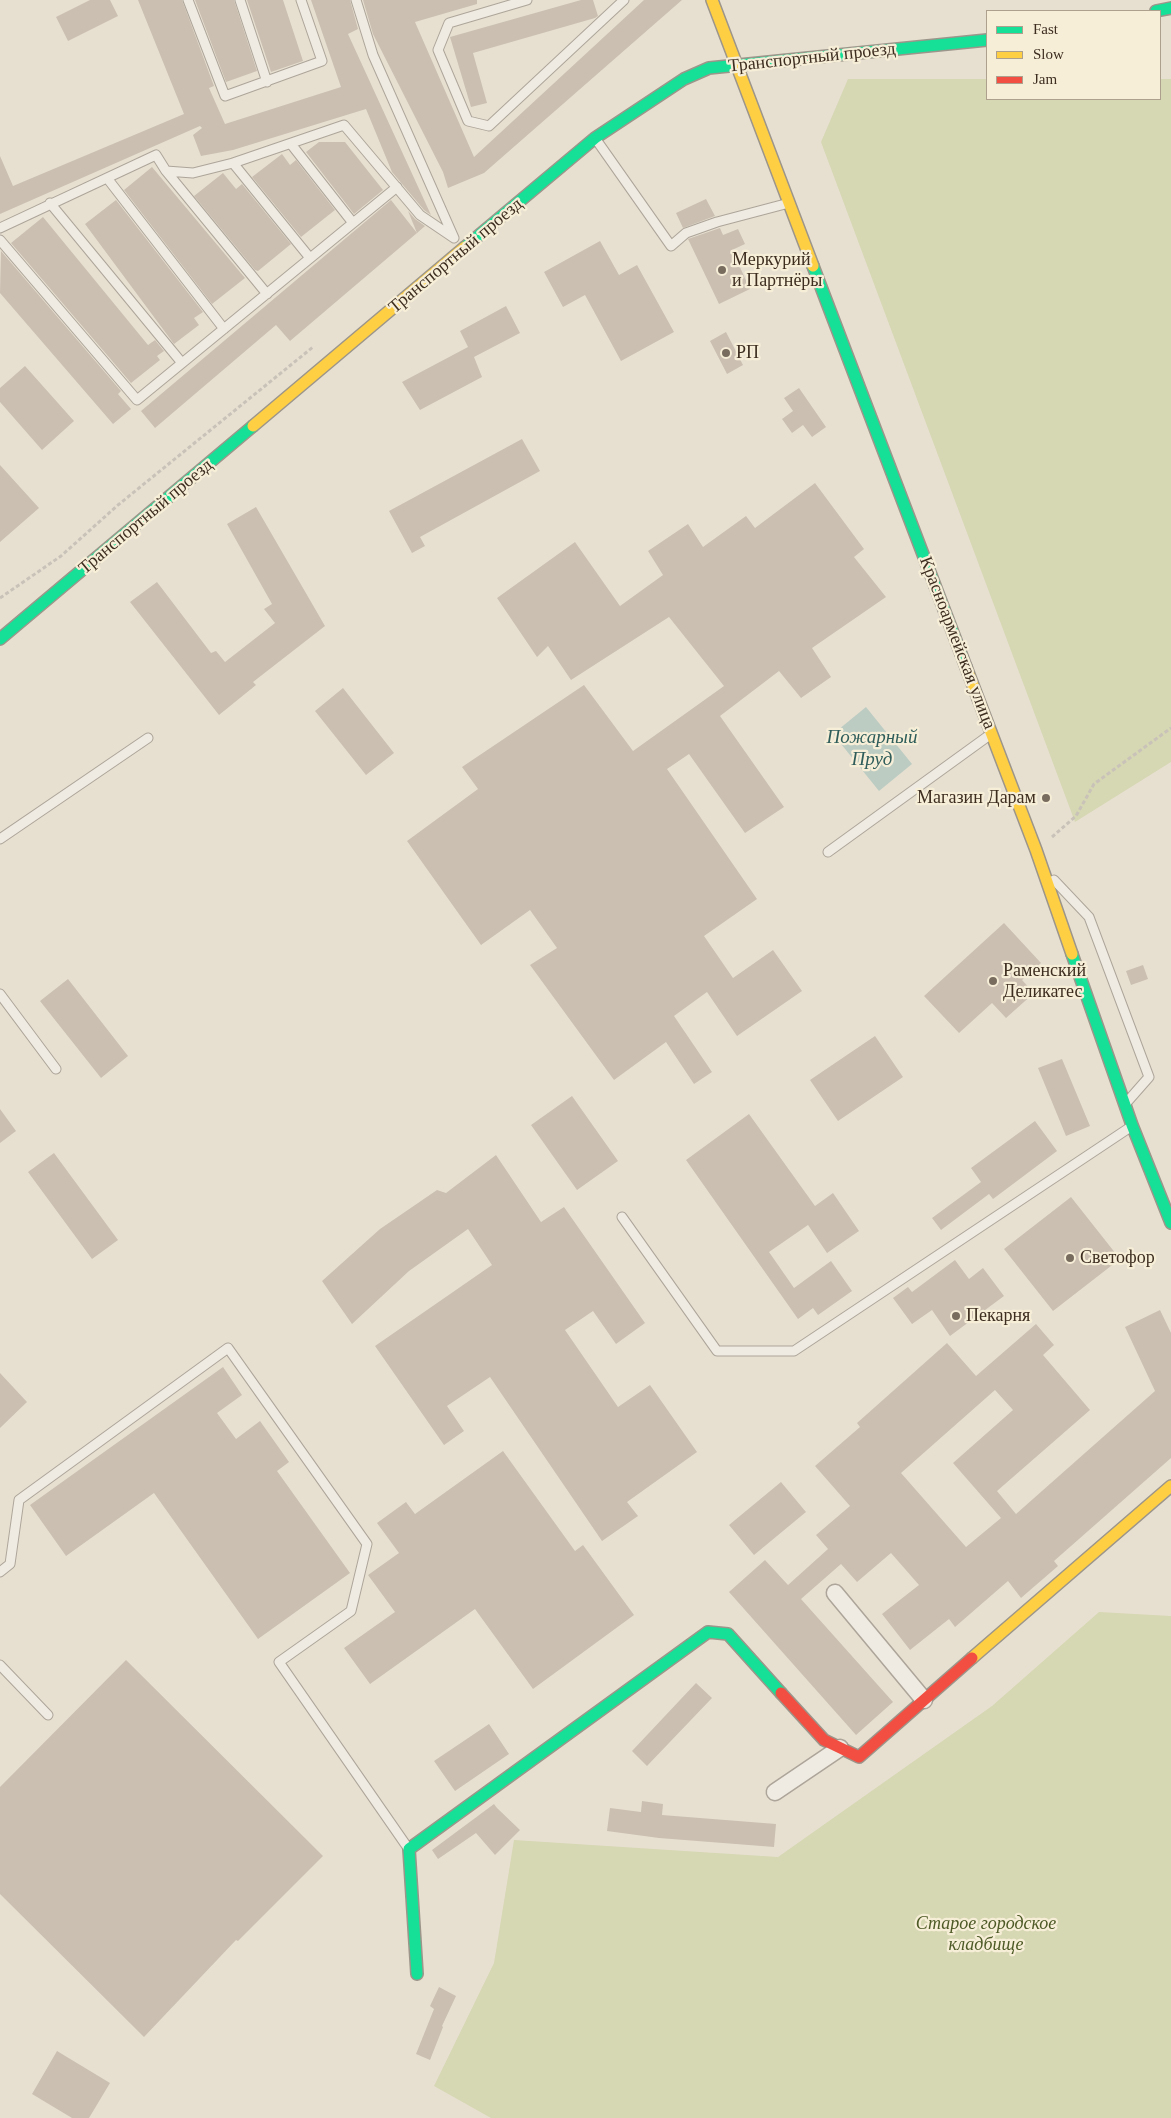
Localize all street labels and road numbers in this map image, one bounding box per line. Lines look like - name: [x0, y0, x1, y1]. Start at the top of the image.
- street label: Транспортный проезд: [727, 38, 897, 78]
- street label: Транспортный проезд: [385, 194, 527, 318]
- street label: Транспортный проезд: [75, 455, 217, 579]
- street label: Красноармейская улица: [914, 554, 1000, 732]

